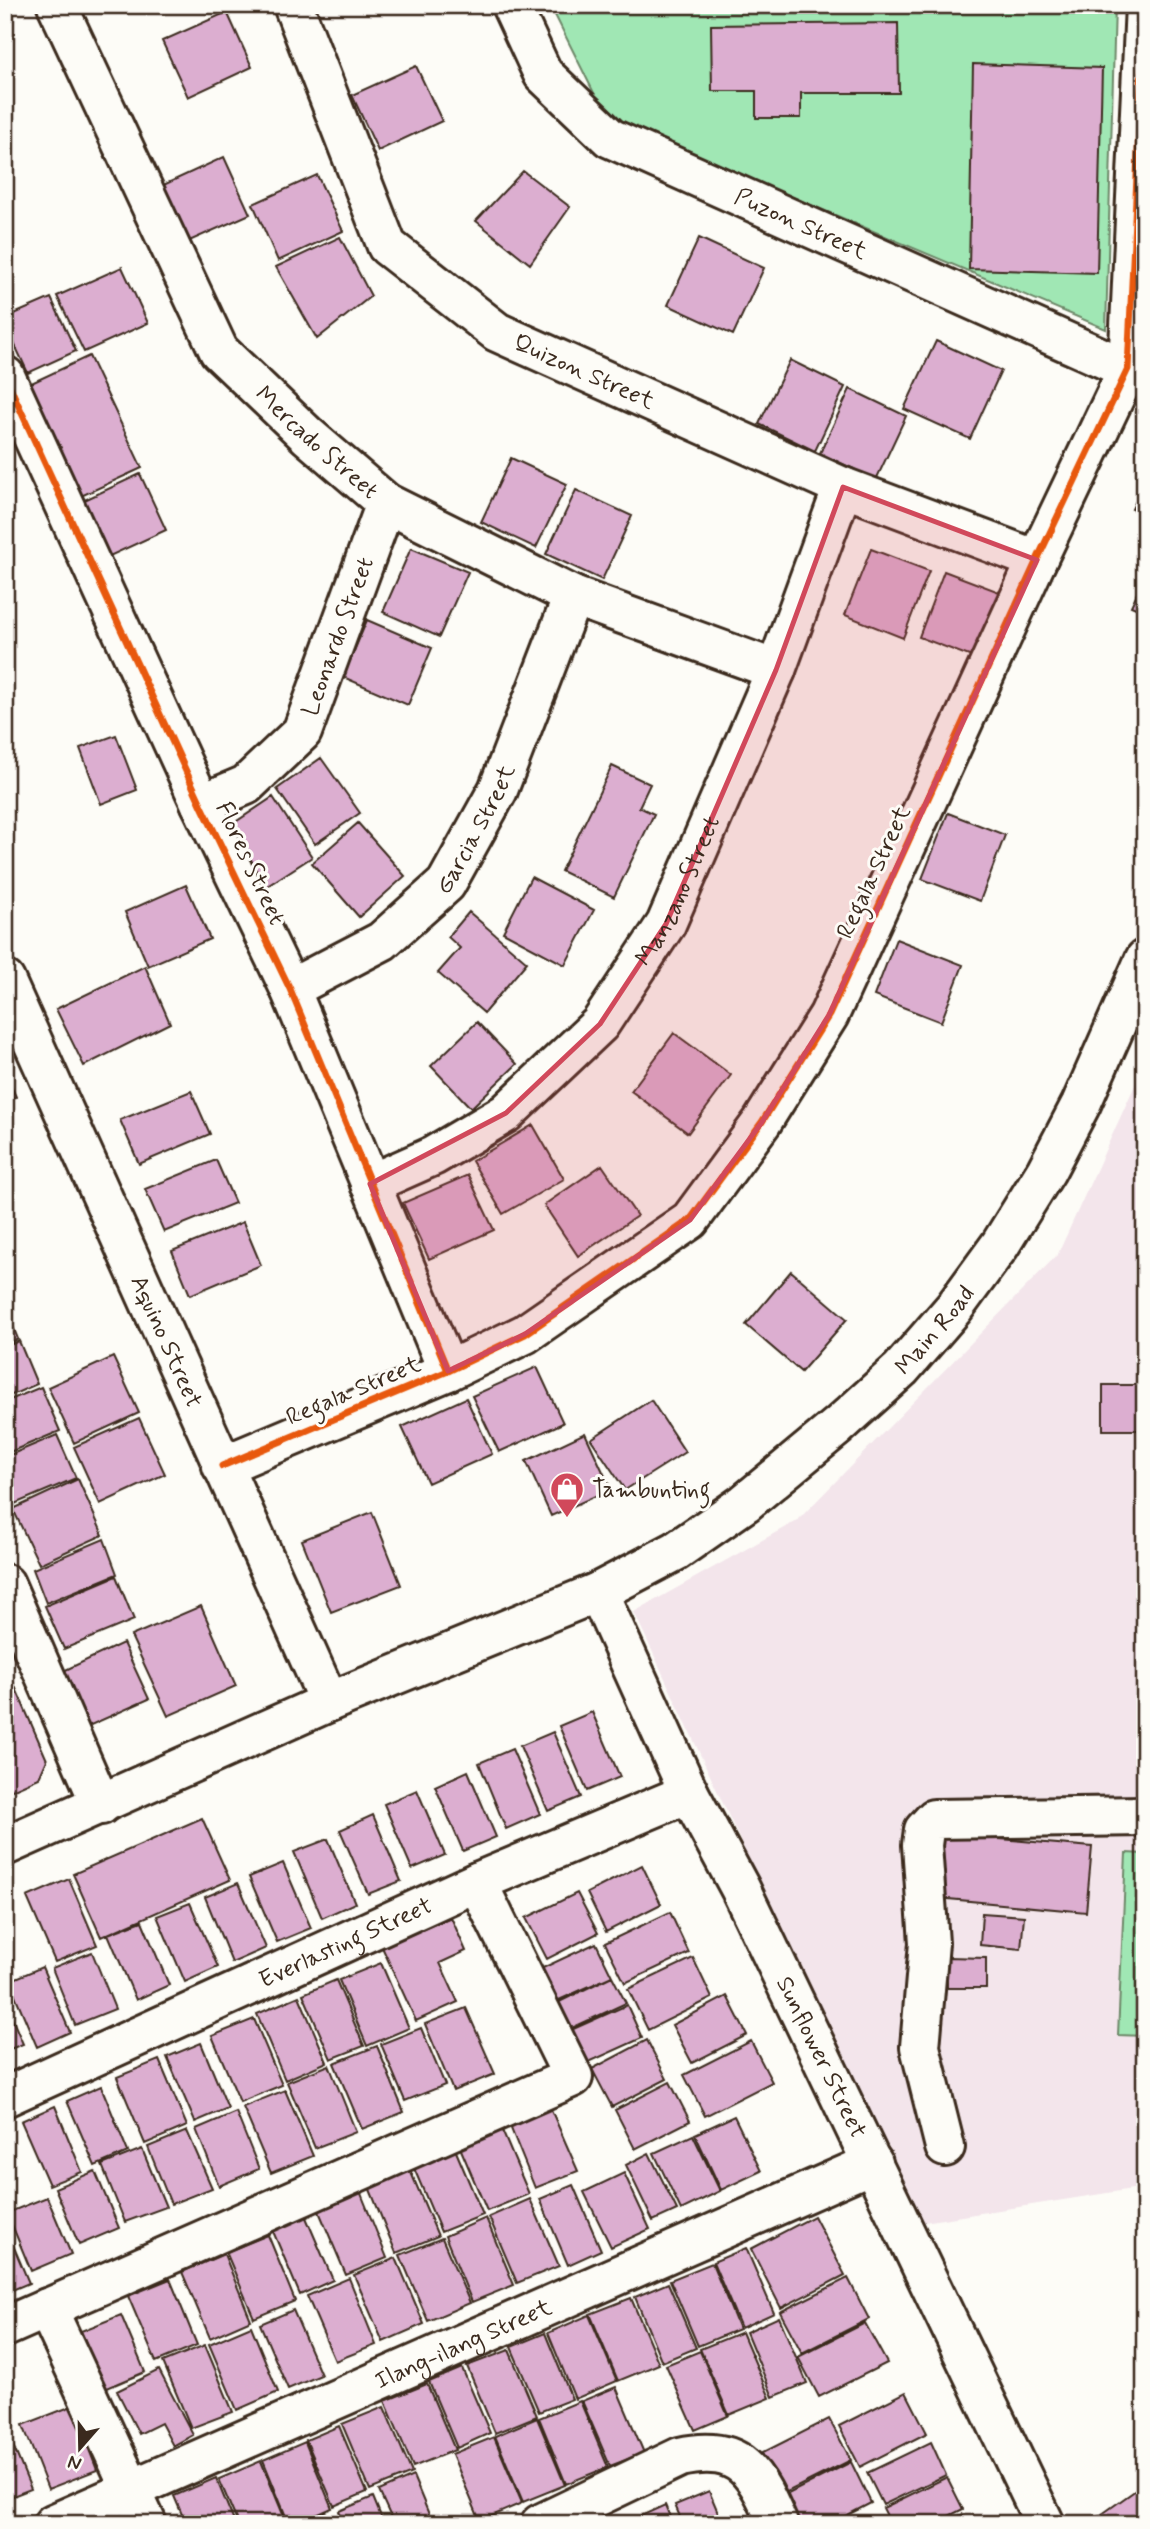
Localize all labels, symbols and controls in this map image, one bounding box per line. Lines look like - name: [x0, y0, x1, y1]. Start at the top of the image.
- street label: Puzon Street: [729, 182, 872, 268]
- street label: Quizon Street: [508, 327, 659, 418]
- street label: Mercado Street: [248, 380, 384, 507]
- street label: Leonardo Street: [295, 553, 382, 720]
- street label: Garcia Street: [430, 761, 523, 902]
- street label: Flores Street: [208, 797, 292, 930]
- street label: Regala Street: [830, 801, 921, 945]
- street label: Manzano Street: [629, 811, 728, 972]
- street label: Aquino Street: [123, 1271, 209, 1413]
- street label: Main Road: [889, 1280, 982, 1382]
- street label: Regala Street: [282, 1349, 427, 1436]
- shop icon: Tambunting: [548, 1470, 586, 1519]
- place label: Tambunting: [592, 1475, 710, 1509]
- street label: Everlasting Street: [254, 1890, 437, 1996]
- street label: Sunflower Street: [768, 1972, 873, 2144]
- street label: Ilang-ilang Street: [371, 2292, 557, 2397]
- north arrow: [46, 2414, 116, 2484]
- text: N: [64, 2449, 85, 2476]

